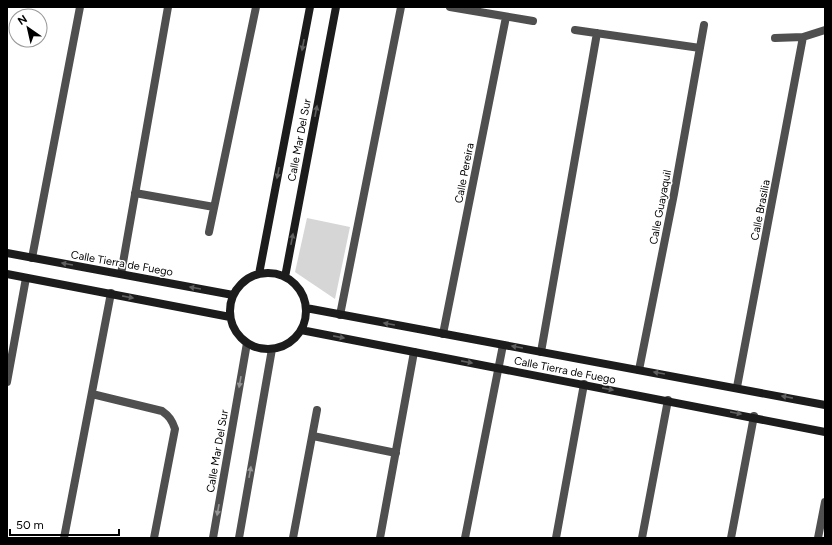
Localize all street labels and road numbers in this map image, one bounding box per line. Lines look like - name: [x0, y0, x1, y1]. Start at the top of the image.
- street label: Calle Mar Del Sur: [285, 97, 314, 182]
- street label: Calle Pereira: [452, 142, 477, 204]
- street label: Calle Guayaquil: [647, 169, 674, 246]
- street label: Calle Brasilia: [748, 179, 773, 241]
- street label: Calle Tierra de Fuego: [70, 248, 174, 279]
- street label: Calle Tierra de Fuego: [513, 354, 617, 387]
- street label: Calle Mar Del Sur: [204, 408, 231, 493]

